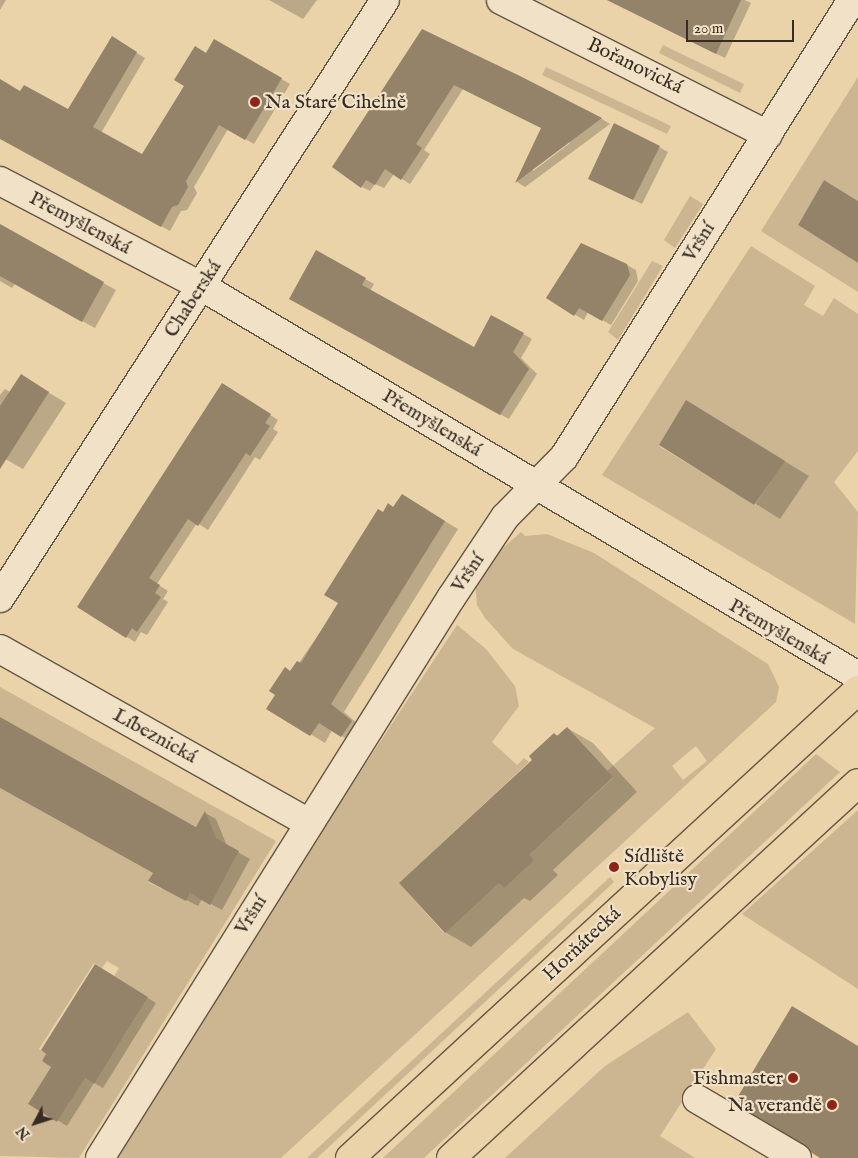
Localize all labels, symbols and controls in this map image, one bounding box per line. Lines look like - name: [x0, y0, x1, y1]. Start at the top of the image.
- scale bar: [688, 10, 796, 42]
- text: 20 m: [694, 19, 723, 38]
- street label: Bořanovická: [583, 33, 687, 99]
- place label: Na Staré Cihelně: [265, 90, 406, 114]
- marker: Na Staré Cihelně: [249, 96, 261, 108]
- street label: Přemyšlenská: [25, 186, 135, 260]
- street label: Vršní: [678, 218, 720, 266]
- street label: Chaberská: [159, 256, 227, 342]
- street label: Přemyšlenská: [378, 384, 486, 462]
- street label: Vršní: [446, 549, 490, 597]
- street label: Přemyšlenská: [725, 594, 833, 670]
- street label: Líbeznická: [109, 703, 201, 769]
- place label: Sídliště Kobylisy: [624, 844, 697, 891]
- marker: Sídliště Kobylisy: [608, 861, 620, 873]
- street label: Vršní: [230, 891, 272, 939]
- street label: Horňátecká: [538, 902, 626, 986]
- place label: Fishmaster: [693, 1066, 783, 1090]
- marker: Fishmaster: [787, 1072, 799, 1084]
- place label: Na verandě: [728, 1093, 822, 1117]
- north arrow: [10, 1098, 60, 1148]
- marker: Na verandě: [826, 1099, 838, 1111]
- text: N: [13, 1122, 34, 1143]

